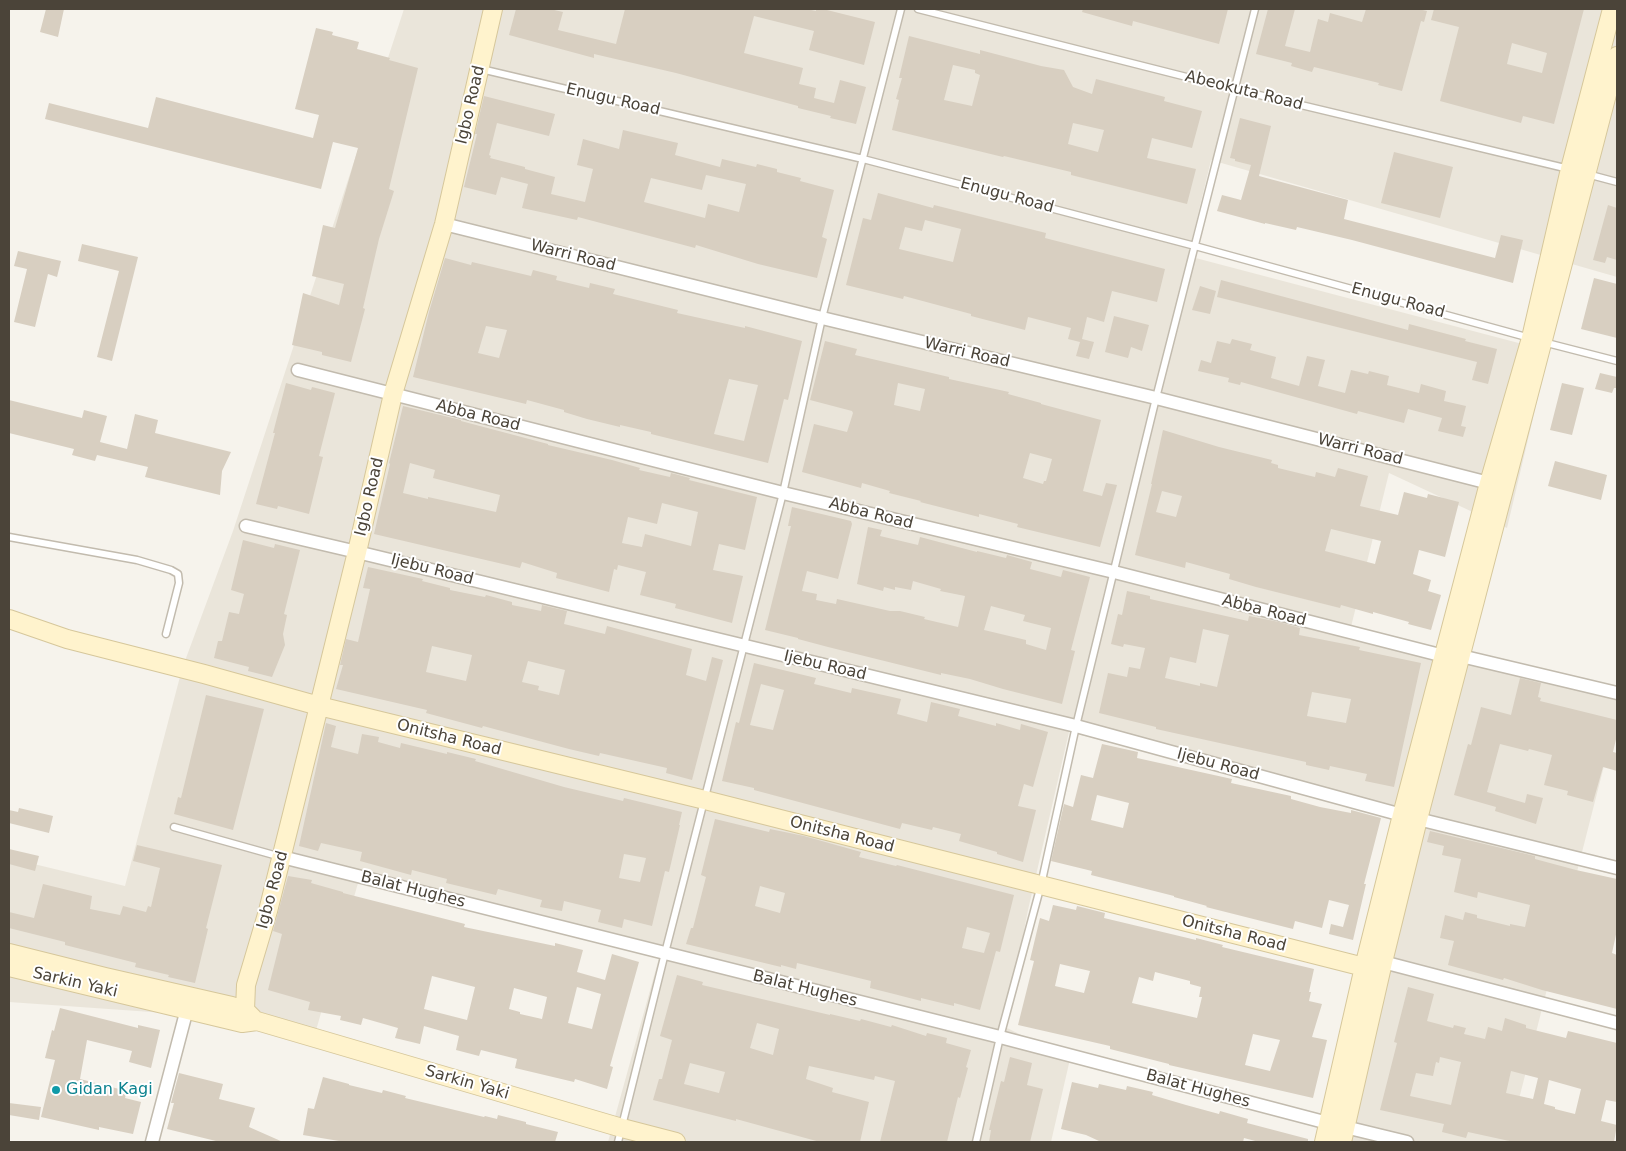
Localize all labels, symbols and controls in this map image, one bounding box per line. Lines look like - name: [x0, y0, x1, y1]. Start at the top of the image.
- street label: Igbo Road: [453, 64, 489, 146]
- street label: Abeokuta Road: [1183, 67, 1305, 115]
- street label: Enugu Road: [564, 80, 662, 120]
- street label: Enugu Road: [958, 174, 1056, 218]
- street label: Warri Road: [528, 236, 618, 276]
- street label: Enugu Road: [1349, 279, 1447, 323]
- street label: Warri Road: [922, 334, 1012, 372]
- street label: Abba Road: [434, 396, 522, 436]
- street label: Warri Road: [1315, 430, 1405, 470]
- street label: Igbo Road: [352, 456, 388, 538]
- street label: Abba Road: [827, 494, 915, 534]
- street label: Ijebu Road: [389, 550, 475, 590]
- street label: Abba Road: [1220, 591, 1308, 631]
- street label: Ijebu Road: [782, 647, 868, 685]
- street label: Onitsha Road: [395, 716, 503, 760]
- street label: Ijebu Road: [1175, 745, 1261, 785]
- street label: Onitsha Road: [788, 813, 896, 857]
- street label: Igbo Road: [253, 849, 293, 931]
- street label: Balat Hughes: [359, 868, 467, 912]
- street label: Onitsha Road: [1180, 912, 1288, 956]
- street label: Sarkin Yaki: [31, 964, 119, 1002]
- street label: Balat Hughes: [751, 967, 859, 1011]
- street label: Sarkin Yaki: [423, 1062, 511, 1104]
- street label: Balat Hughes: [1144, 1066, 1252, 1112]
- place label: Gidan Kagi: [66, 1080, 153, 1100]
- marker: Gidan Kagi: [50, 1084, 62, 1096]

